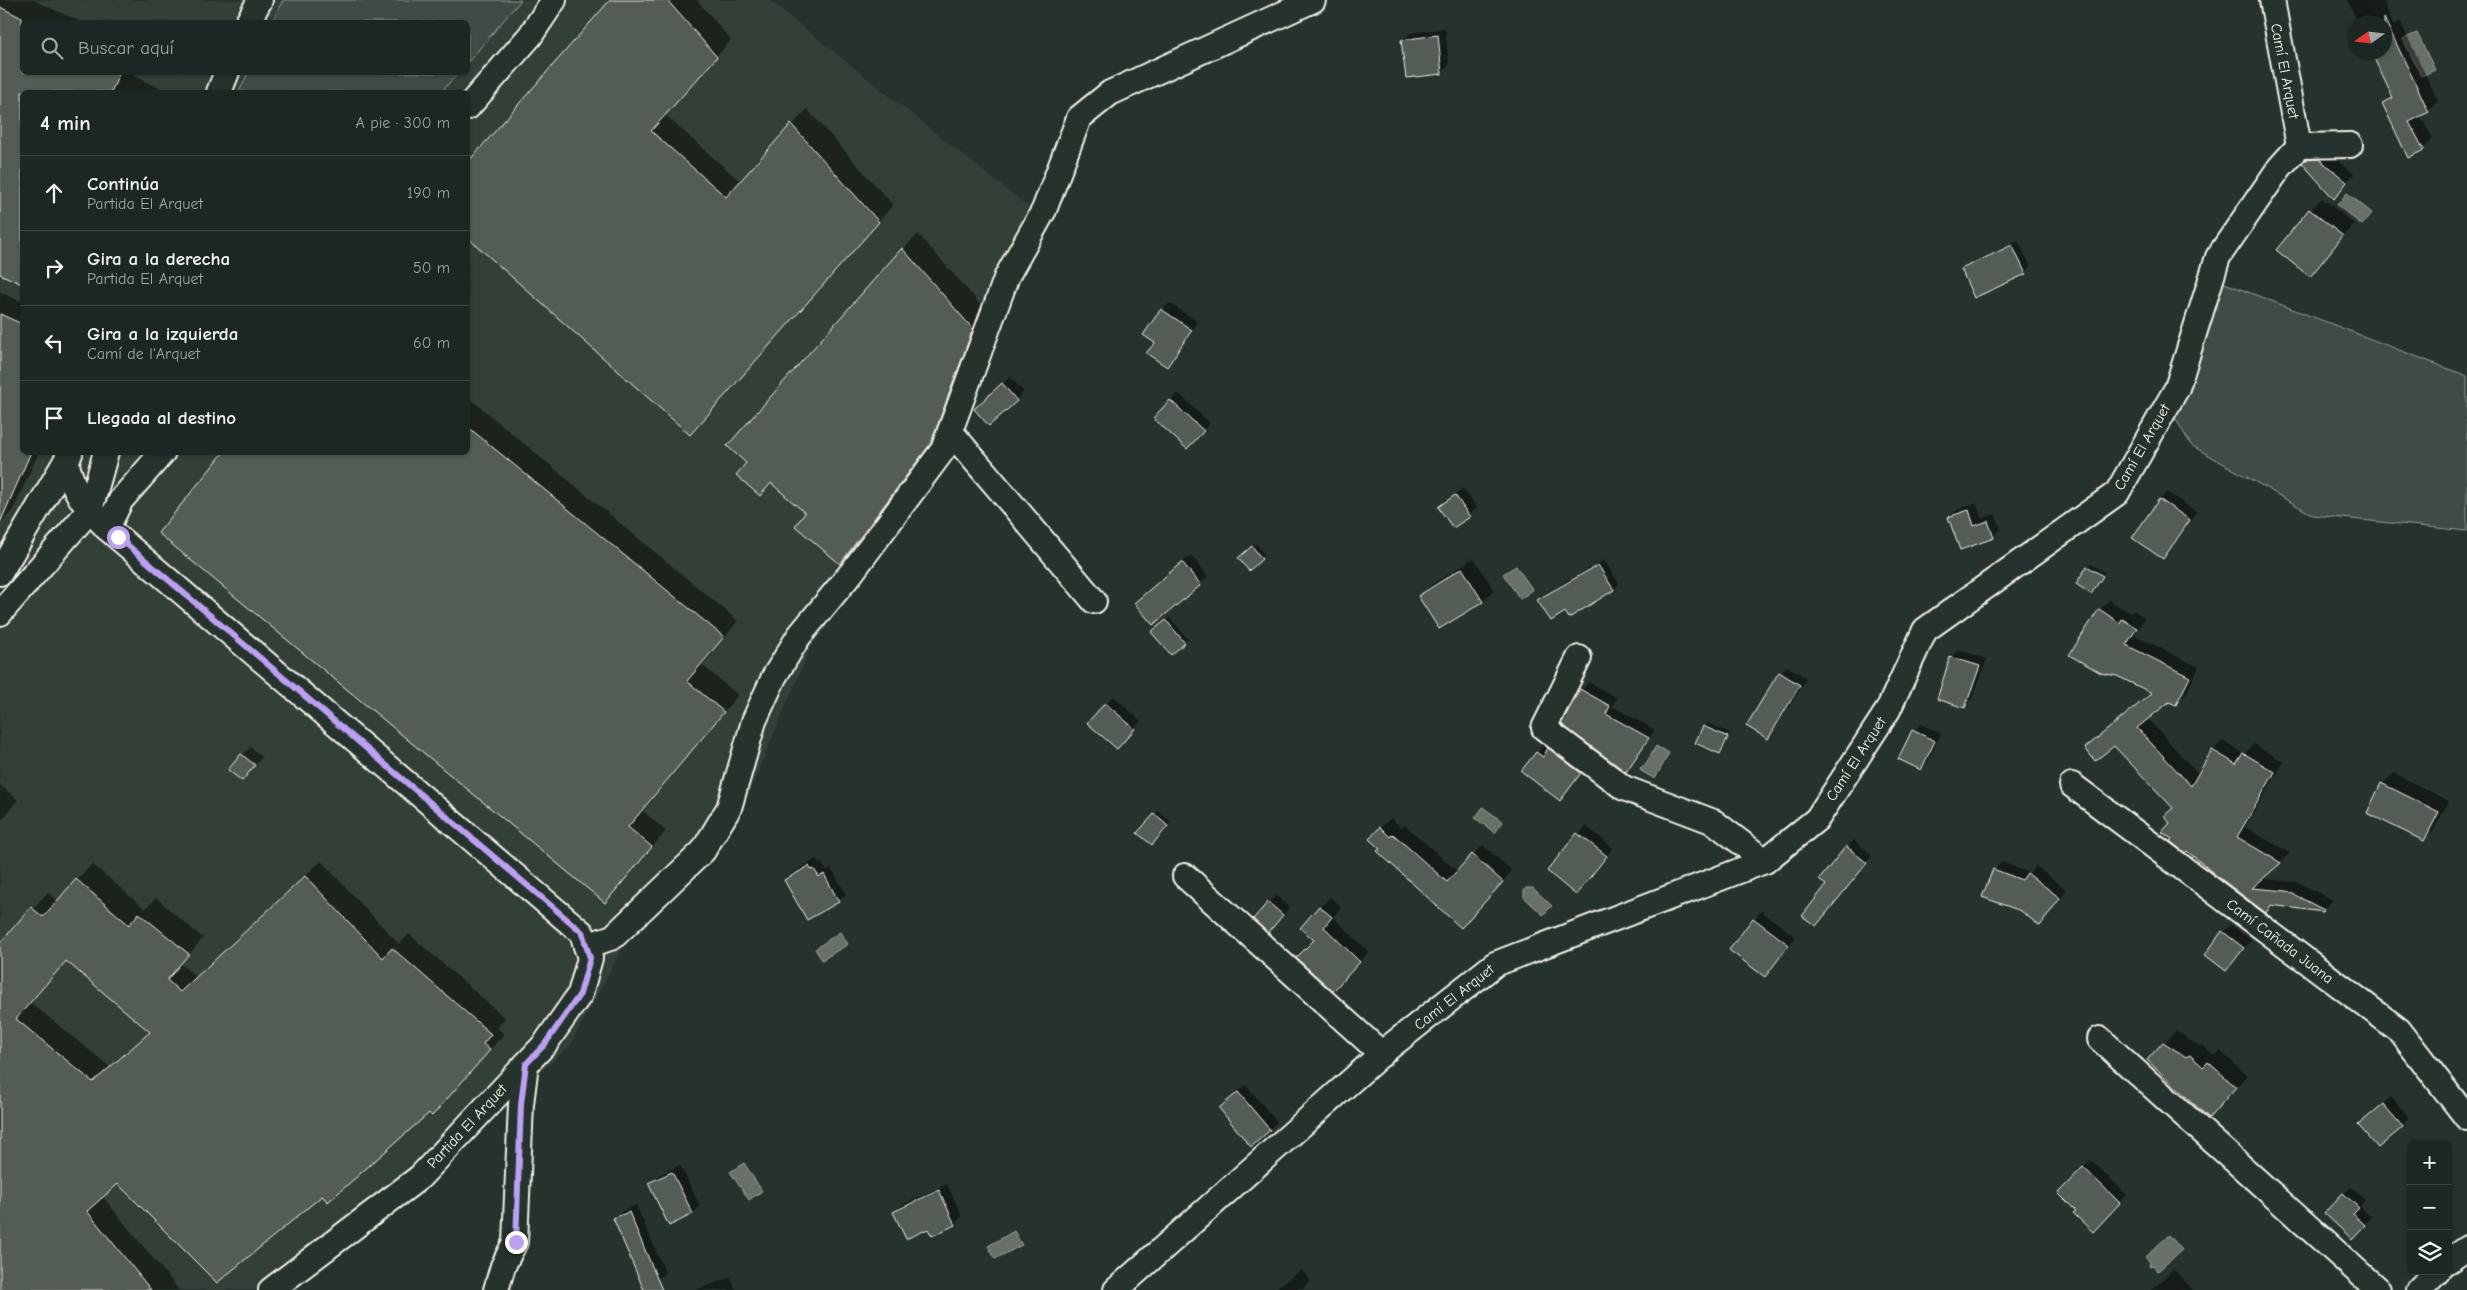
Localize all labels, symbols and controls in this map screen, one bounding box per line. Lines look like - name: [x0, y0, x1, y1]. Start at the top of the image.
- north arrow: [2347, 15, 2392, 60]
- search box: [20, 20, 470, 75]
- street label: Camí El Arquet: [2267, 22, 2303, 121]
- icon: search: [38, 34, 66, 62]
- text: Buscar aquí: [78, 37, 174, 59]
- text: 4 min: [40, 111, 91, 135]
- text: A pie · 300 m: [356, 114, 450, 132]
- text: Continúa: [87, 173, 159, 195]
- icon: ahead: [40, 179, 68, 207]
- text: 190 m: [407, 184, 450, 202]
- text: Partida El Arquet: [87, 195, 203, 213]
- text: Gira a la derecha: [87, 248, 230, 270]
- icon: right: [40, 254, 68, 282]
- text: 50 m: [413, 259, 450, 277]
- text: Partida El Arquet: [87, 270, 203, 288]
- text: Gira a la izquierda: [87, 323, 238, 345]
- icon: left: [40, 329, 68, 357]
- text: 60 m: [413, 334, 450, 352]
- text: Camí de l'Arquet: [87, 345, 200, 363]
- street label: Camí El Arquet: [2110, 400, 2174, 493]
- icon: arrive: [40, 404, 68, 432]
- text: Llegada al destino: [87, 407, 236, 429]
- route start: [107, 526, 130, 549]
- street label: Camí El Arquet: [1822, 713, 1890, 804]
- street label: Camí Cañada Juana: [2223, 895, 2337, 987]
- street label: Camí El Arquet: [1410, 960, 1498, 1034]
- street label: Partida El Arquet: [423, 1080, 511, 1172]
- map controls: [2407, 1140, 2452, 1275]
- button: +: [2407, 1140, 2452, 1185]
- button: −: [2407, 1185, 2452, 1230]
- button: layers: [2407, 1230, 2452, 1275]
- route end: [505, 1231, 528, 1254]

